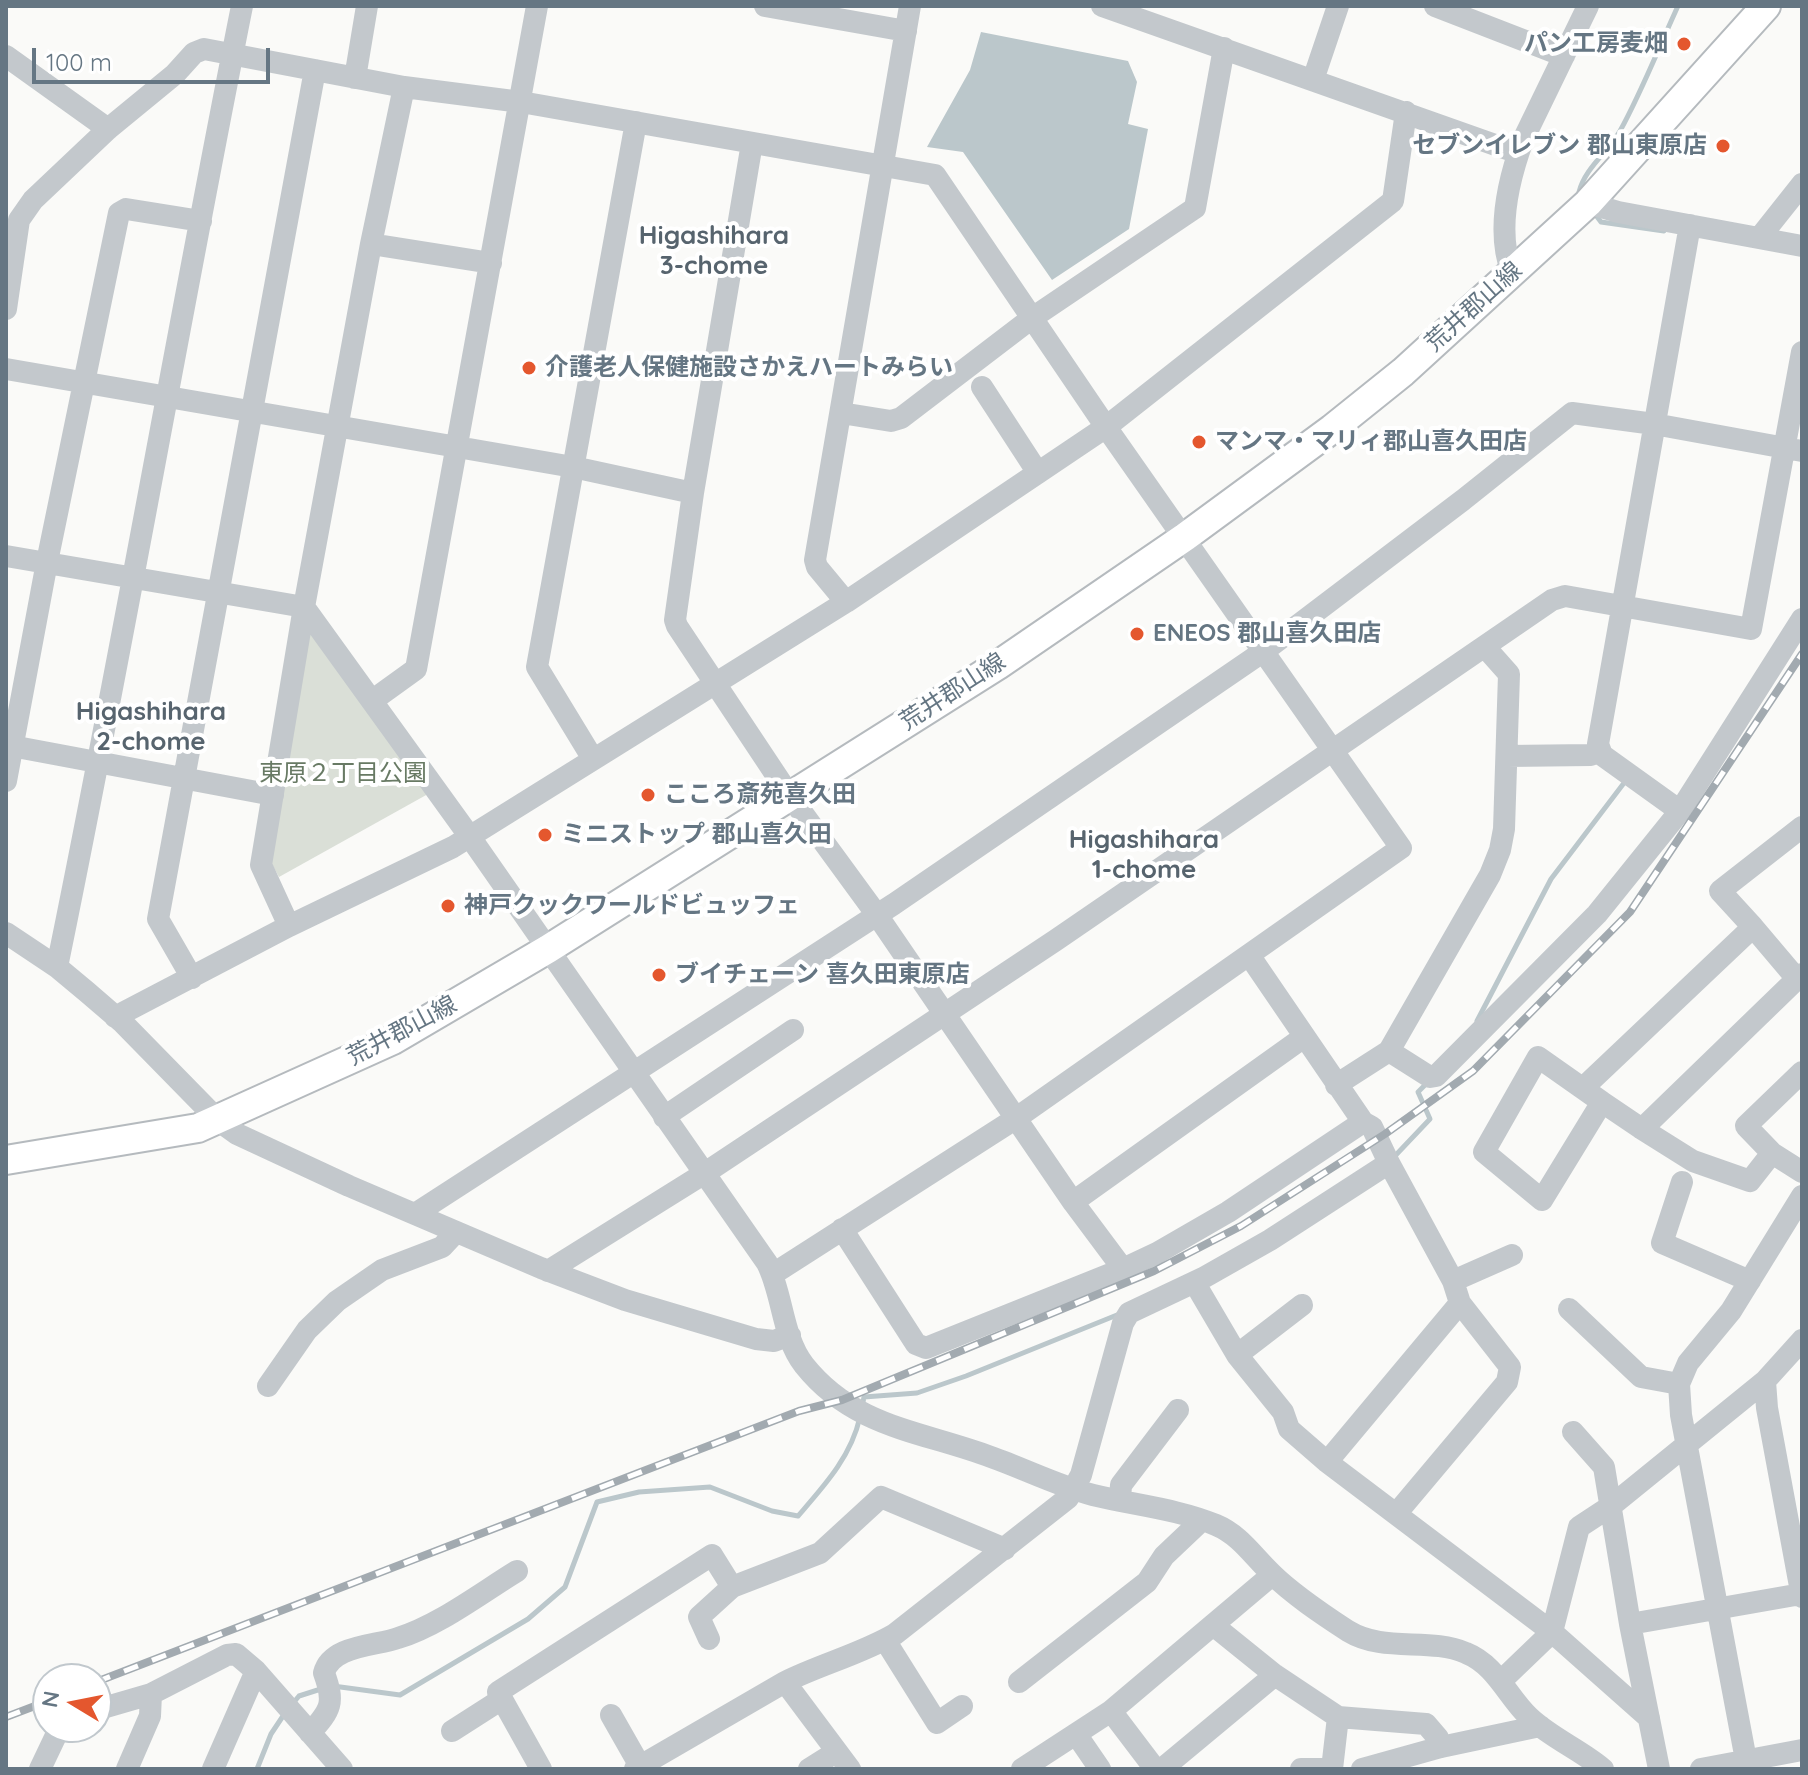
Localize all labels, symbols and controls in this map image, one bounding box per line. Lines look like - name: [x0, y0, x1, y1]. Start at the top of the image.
- place label: パン工房麦畑: [1524, 30, 1668, 58]
- scale bar: [36, 32, 274, 82]
- marker: パン工房麦畑: [1675, 35, 1693, 53]
- text: 100 m: [46, 47, 112, 77]
- place label: セブンイレブン 郡山東原店: [1412, 132, 1707, 160]
- marker: セブンイレブン 郡山東原店: [1714, 137, 1732, 155]
- district label: Higashihara 3-chome: [639, 220, 789, 282]
- street label: 荒井郡山線: [1420, 256, 1528, 358]
- place label: 介護老人保健施設さかえハートみらい: [545, 354, 953, 382]
- marker: 介護老人保健施設さかえハートみらい: [520, 359, 538, 377]
- place label: マンマ・マリィ郡山喜久田店: [1215, 428, 1527, 456]
- marker: マンマ・マリィ郡山喜久田店: [1190, 433, 1208, 451]
- place label: ENEOS 郡山喜久田店: [1153, 620, 1381, 648]
- marker: ENEOS 郡山喜久田店: [1128, 625, 1146, 643]
- street label: 荒井郡山線: [895, 647, 1011, 737]
- district label: Higashihara 2-chome: [76, 696, 226, 758]
- park label: 東原２丁目公園: [259, 760, 427, 788]
- place label: こころ斎苑喜久田: [664, 781, 856, 809]
- marker: こころ斎苑喜久田: [639, 786, 657, 804]
- place label: ミニストップ 郡山喜久田: [561, 821, 832, 849]
- district label: Higashihara 1-chome: [1069, 824, 1219, 886]
- marker: ミニストップ 郡山喜久田: [536, 826, 554, 844]
- place label: 神戸クックワールドビュッフェ: [464, 892, 800, 920]
- marker: 神戸クックワールドビュッフェ: [439, 897, 457, 915]
- place label: ブイチェーン 喜久田東原店: [675, 961, 970, 989]
- marker: ブイチェーン 喜久田東原店: [650, 966, 668, 984]
- street label: 荒井郡山線: [342, 990, 462, 1072]
- north arrow: [32, 1663, 112, 1743]
- text: N: [35, 1689, 66, 1710]

